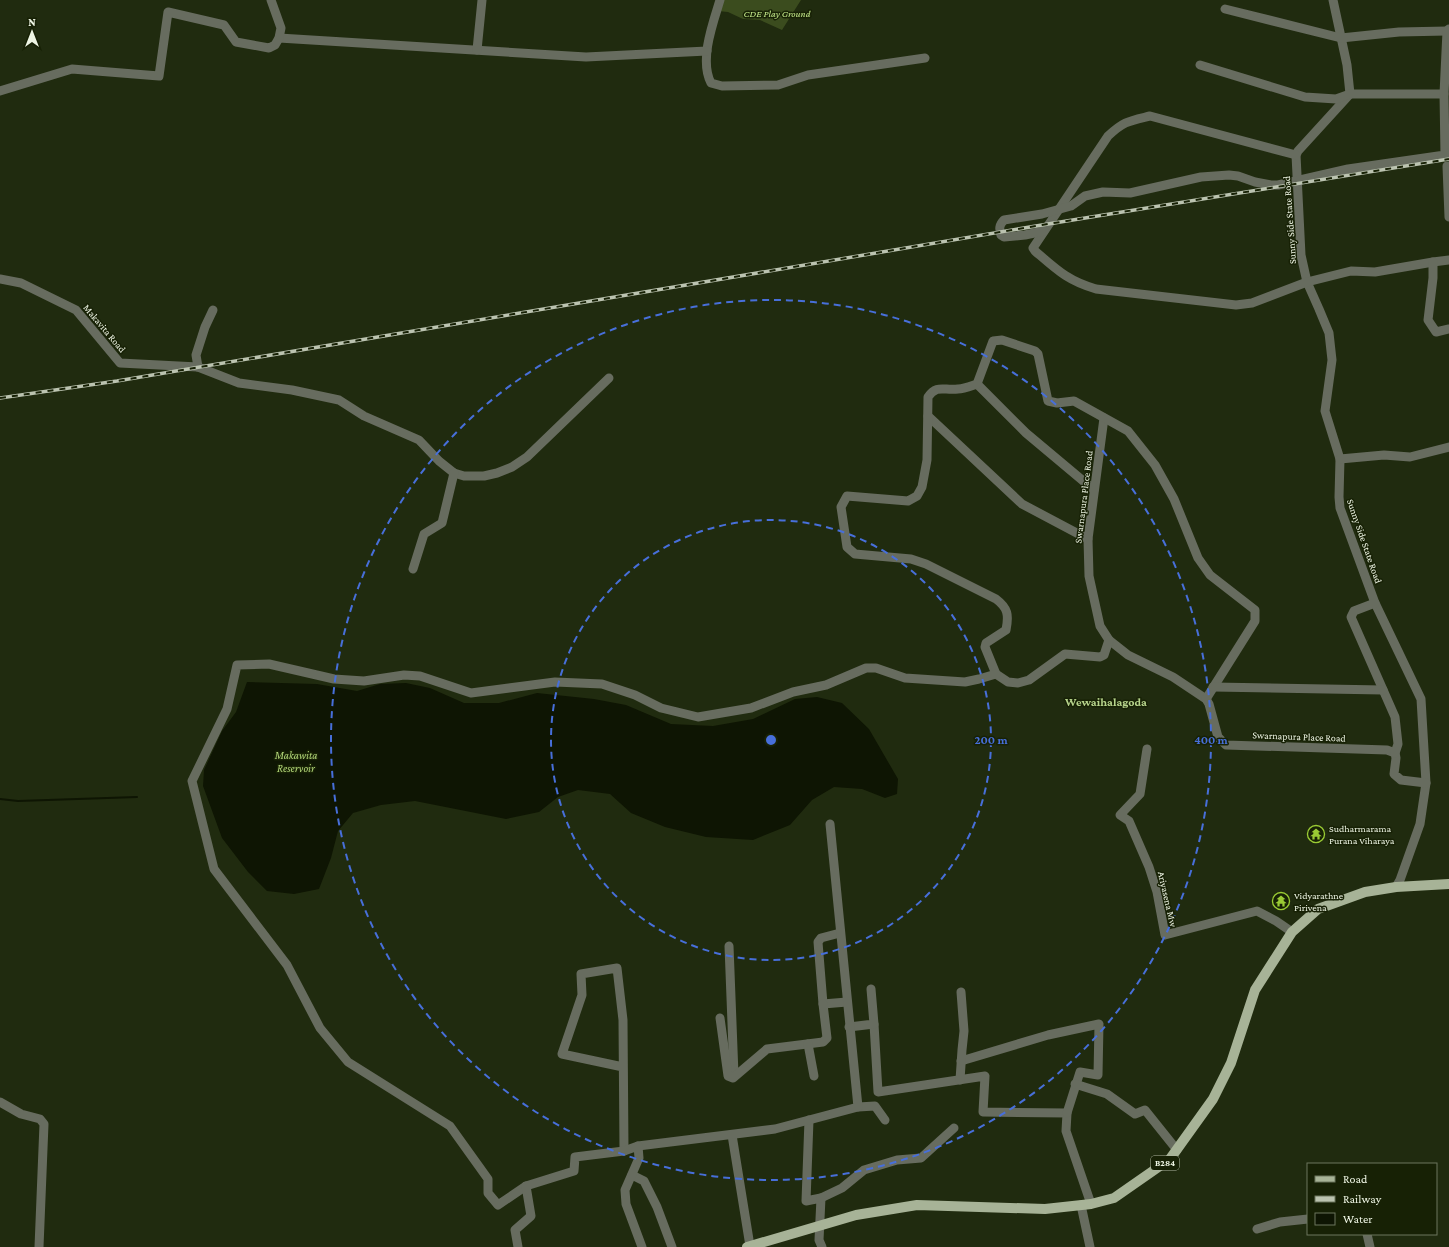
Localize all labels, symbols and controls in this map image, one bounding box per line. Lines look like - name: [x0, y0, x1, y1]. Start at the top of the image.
- park label: CDE Play Ground: [744, 8, 811, 19]
- north arrow: [12, 12, 52, 52]
- text: N: [28, 16, 36, 28]
- street label: Sunny Side State Road: [1281, 175, 1298, 264]
- street label: Makavita Road: [81, 302, 128, 355]
- street label: Swarnapura Place Road: [1072, 449, 1095, 544]
- street label: Sunny Side State Road: [1345, 498, 1384, 585]
- district label: Wewaihalagoda: [1064, 695, 1147, 709]
- street label: Swarnapura Place Road: [1252, 729, 1347, 744]
- centre of rings: [764, 733, 778, 747]
- text: 200 m: [974, 733, 1008, 747]
- text: 400 m: [1194, 733, 1229, 747]
- water label: Makawita Reservoir: [274, 749, 317, 774]
- place label: Sudharmarama Purana Viharaya: [1329, 823, 1395, 846]
- temple icon: Sudharmarama Purana Viharaya: [1306, 824, 1326, 844]
- street label: Ariyasena Mw: [1156, 870, 1179, 929]
- place label: Vidyarathne Pirivena: [1294, 890, 1344, 913]
- temple icon: Vidyarathne Pirivena: [1271, 891, 1291, 911]
- road number: B284: [1151, 1156, 1179, 1170]
- legend: [1307, 1163, 1437, 1235]
- text: Road: [1343, 1172, 1368, 1186]
- text: Railway: [1343, 1192, 1382, 1206]
- text: Water: [1343, 1212, 1373, 1226]

